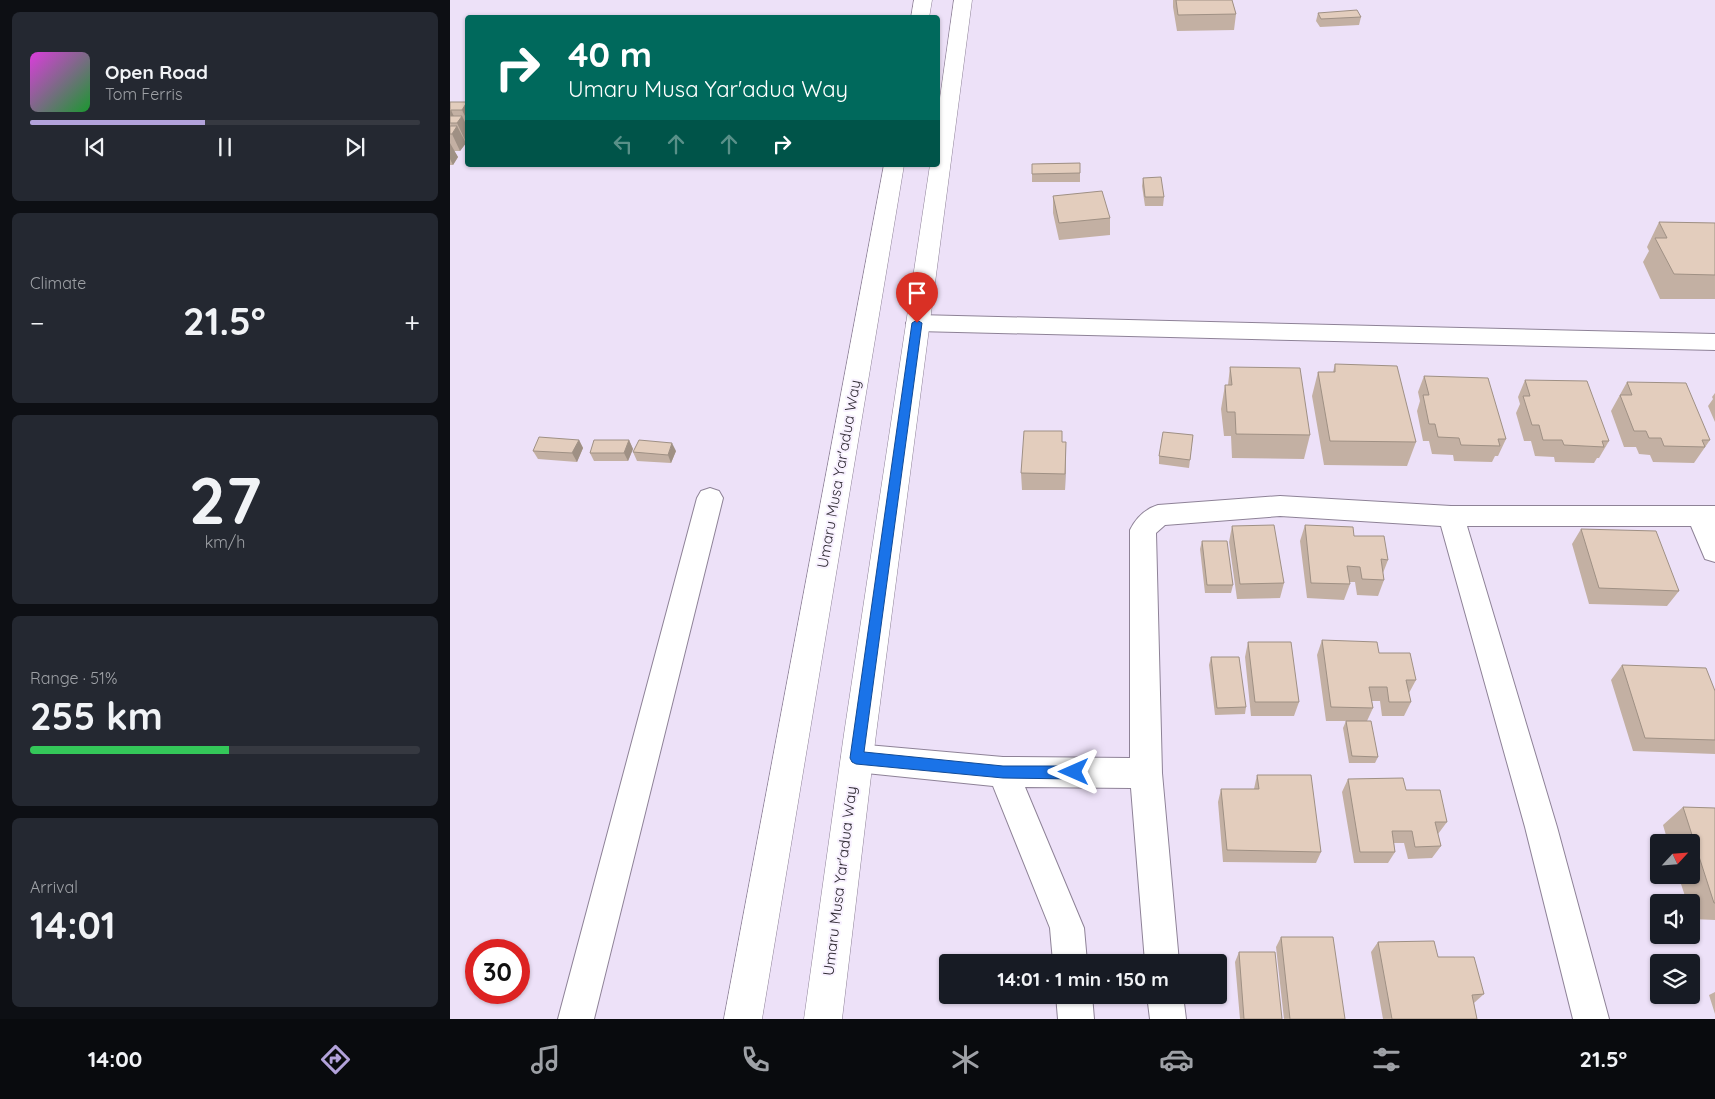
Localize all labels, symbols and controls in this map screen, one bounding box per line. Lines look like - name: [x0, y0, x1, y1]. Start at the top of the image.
- text: 40 m: [568, 32, 652, 76]
- icon: right: [485, 35, 550, 100]
- text: Open Road: [105, 60, 208, 84]
- text: Umaru Musa Yar'adua Way: [568, 75, 848, 103]
- text: Tom Ferris: [105, 84, 182, 104]
- icon: left: [609, 130, 637, 158]
- icon: ahead: [662, 130, 690, 158]
- icon: ahead: [715, 130, 743, 158]
- icon: right: [768, 130, 796, 158]
- icon: previous: [81, 133, 109, 161]
- icon: pause: [211, 133, 239, 161]
- icon: next: [341, 133, 369, 161]
- pin: [896, 272, 938, 323]
- text: Climate: [30, 273, 86, 293]
- icon: arrive: [903, 279, 931, 307]
- text: 21.5°: [183, 297, 266, 345]
- text: −: [30, 305, 45, 340]
- text: +: [404, 305, 420, 340]
- street label: Umaru Musa Yar'adua Way: [813, 378, 864, 570]
- text: 27: [189, 459, 261, 540]
- text: km/h: [205, 532, 245, 552]
- text: Range · 51%: [30, 668, 117, 688]
- text: 255 km: [30, 692, 163, 740]
- position arrow: [1047, 745, 1099, 797]
- street label: Umaru Musa Yar'adua Way: [818, 785, 861, 977]
- north arrow: [1650, 834, 1700, 884]
- map controls: [1650, 834, 1700, 1004]
- text: Arrival: [30, 877, 78, 897]
- button: sound: [1650, 894, 1700, 944]
- text: 14:01: [30, 901, 116, 949]
- speed limit sign: 30: [465, 939, 530, 1004]
- button: layers: [1650, 954, 1700, 1004]
- text: 14:01 · 1 min · 150 m: [997, 967, 1169, 991]
- icon: directions: [318, 1042, 353, 1077]
- icon: music: [528, 1042, 563, 1077]
- icon: phone: [738, 1042, 773, 1077]
- icon: climate: [948, 1042, 983, 1077]
- icon: car: [1159, 1042, 1194, 1077]
- icon: filters: [1369, 1042, 1404, 1077]
- text: 14:00: [88, 1045, 142, 1073]
- text: 21.5°: [1579, 1045, 1627, 1073]

